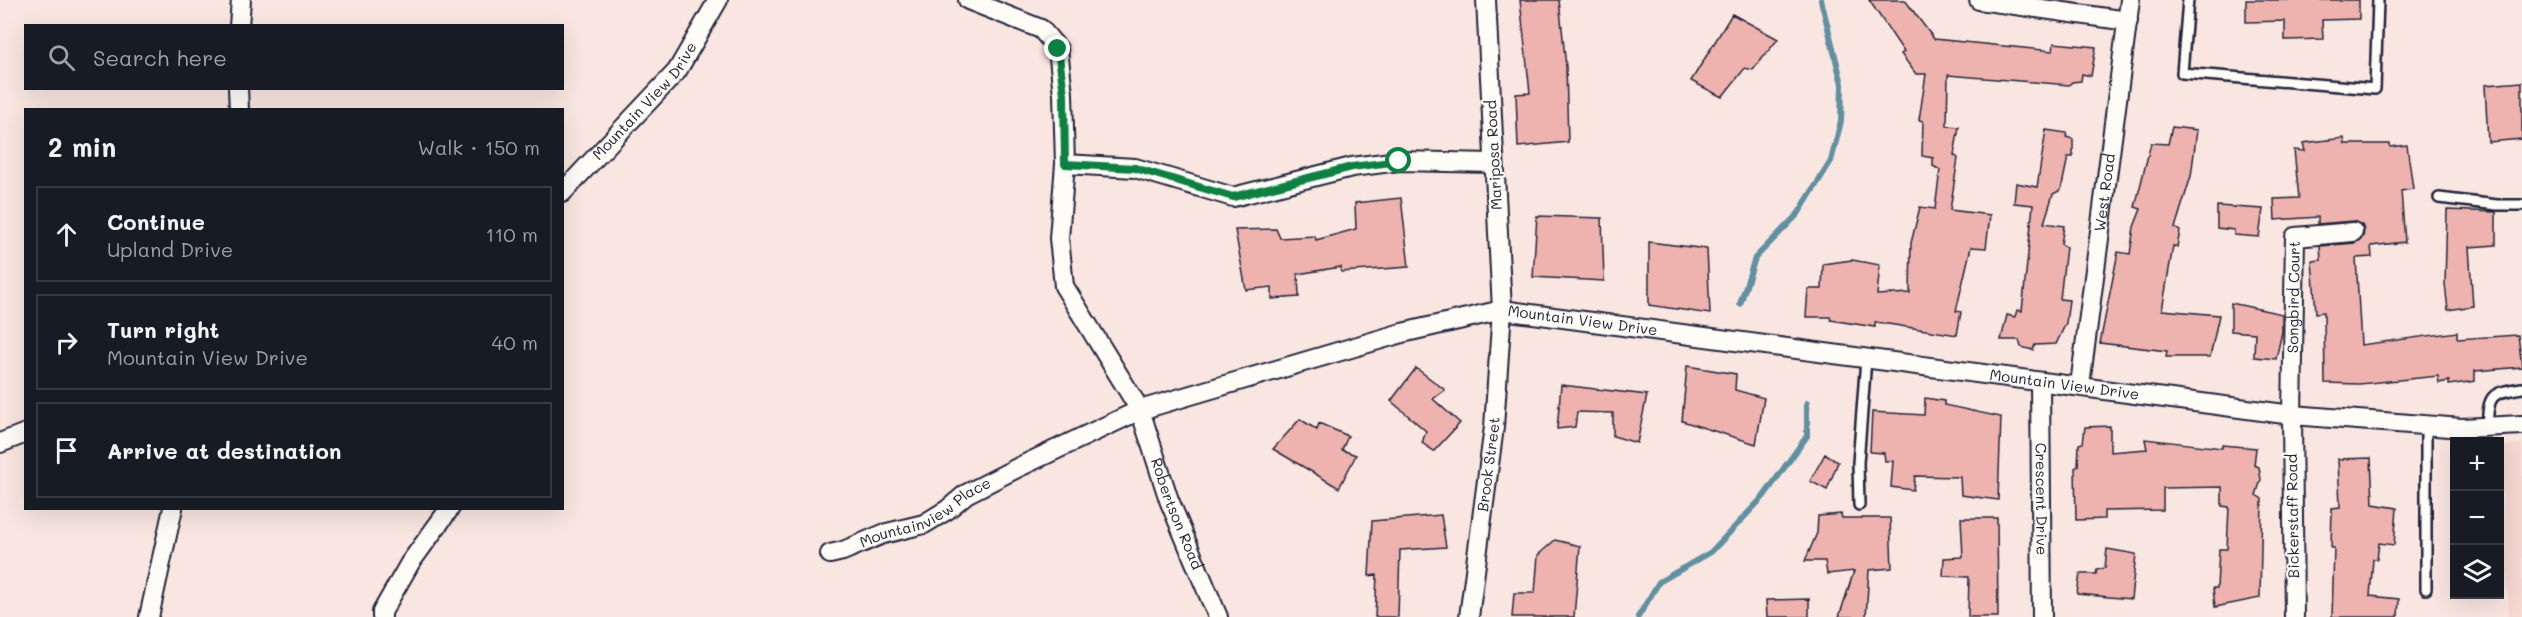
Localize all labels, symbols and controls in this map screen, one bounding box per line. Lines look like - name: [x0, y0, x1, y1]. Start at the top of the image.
- search box: [24, 24, 564, 90]
- route end: [1044, 35, 1070, 61]
- street label: Mountain View Drive: [587, 38, 701, 164]
- icon: search: [45, 41, 78, 74]
- text: Search here: [93, 43, 227, 72]
- street label: Mariposa Road: [1480, 99, 1506, 211]
- text: 2 min: [48, 130, 116, 164]
- text: Walk · 150 m: [418, 134, 540, 160]
- route start: [1385, 147, 1411, 173]
- street label: West Road: [2089, 152, 2119, 233]
- text: Continue: [107, 207, 205, 236]
- icon: ahead: [50, 218, 83, 251]
- text: 110 m: [485, 221, 538, 247]
- text: Upland Drive: [107, 236, 233, 262]
- street label: Songbird Court: [2282, 241, 2304, 353]
- street label: Mountain View Drive: [1507, 300, 1659, 340]
- text: Turn right: [107, 315, 219, 344]
- icon: right: [50, 326, 83, 359]
- text: 40 m: [492, 329, 538, 355]
- text: Mountain View Drive: [107, 344, 308, 370]
- street label: Mountain View Drive: [1988, 364, 2141, 404]
- street label: Brook Street: [1472, 416, 1504, 513]
- icon: arrive: [50, 434, 83, 467]
- text: Arrive at destination: [107, 436, 342, 465]
- map controls: [2450, 437, 2504, 599]
- button: +: [2450, 437, 2504, 491]
- street label: Crescent Drive: [2032, 443, 2052, 555]
- street label: Bickerstaff Road: [2281, 454, 2303, 578]
- street label: Robertson Road: [1147, 455, 1208, 572]
- street label: Mountainview Place: [856, 472, 994, 552]
- button: −: [2450, 491, 2504, 545]
- button: layers: [2450, 545, 2504, 599]

